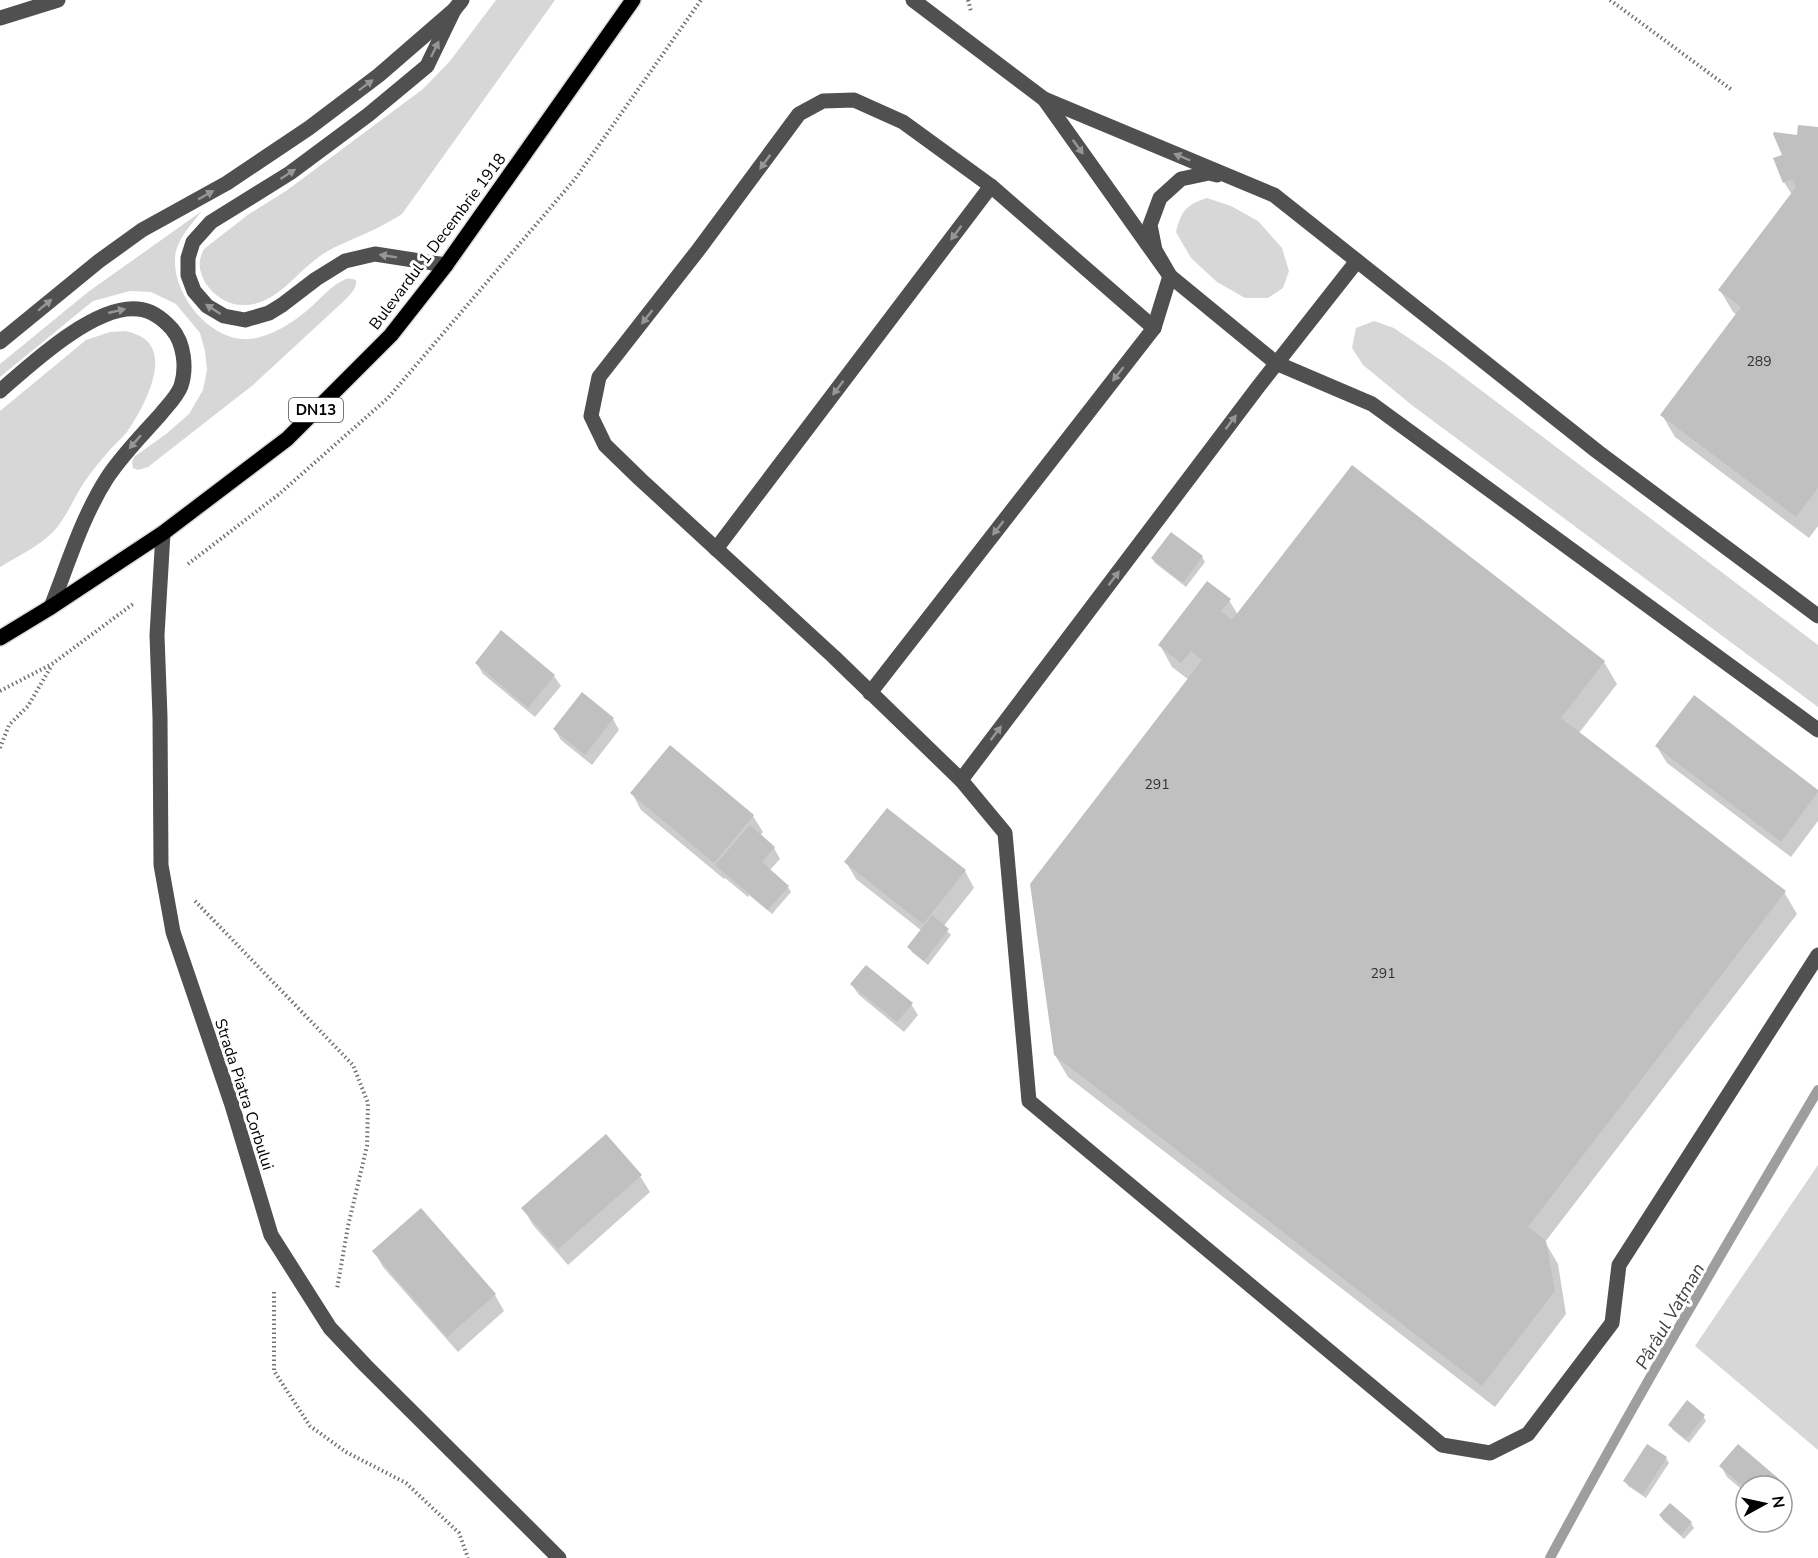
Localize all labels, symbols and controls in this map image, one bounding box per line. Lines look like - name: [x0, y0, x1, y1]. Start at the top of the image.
- one-way arrow: [430, 40, 440, 57]
- one-way arrow: [358, 79, 374, 91]
- one-way arrow: [1072, 140, 1084, 155]
- street label: Bulevardul 1 Decembrie 1918: [364, 149, 511, 334]
- one-way arrow: [1173, 152, 1191, 161]
- one-way arrow: [759, 154, 771, 169]
- one-way arrow: [279, 168, 296, 179]
- one-way arrow: [197, 190, 214, 200]
- one-way arrow: [950, 225, 962, 241]
- one-way arrow: [378, 251, 397, 260]
- one-way arrow: [37, 299, 52, 312]
- one-way arrow: [205, 303, 222, 314]
- one-way arrow: [107, 306, 126, 316]
- one-way arrow: [641, 309, 653, 324]
- house number: 289: [1746, 352, 1772, 371]
- one-way arrow: [1112, 366, 1124, 381]
- one-way arrow: [831, 380, 844, 396]
- road number: DN13: [289, 398, 343, 422]
- one-way arrow: [1225, 415, 1237, 430]
- one-way arrow: [129, 435, 142, 450]
- one-way arrow: [992, 520, 1005, 536]
- one-way arrow: [1107, 570, 1120, 586]
- one-way arrow: [990, 726, 1002, 741]
- house number: 291: [1144, 775, 1170, 794]
- house number: 291: [1370, 964, 1396, 983]
- street label: Strada Piatra Corbului: [209, 1016, 279, 1173]
- water label: Pârâul Vațman: [1630, 1259, 1710, 1373]
- north arrow: [1734, 1474, 1794, 1534]
- text: N: [1766, 1495, 1790, 1510]

